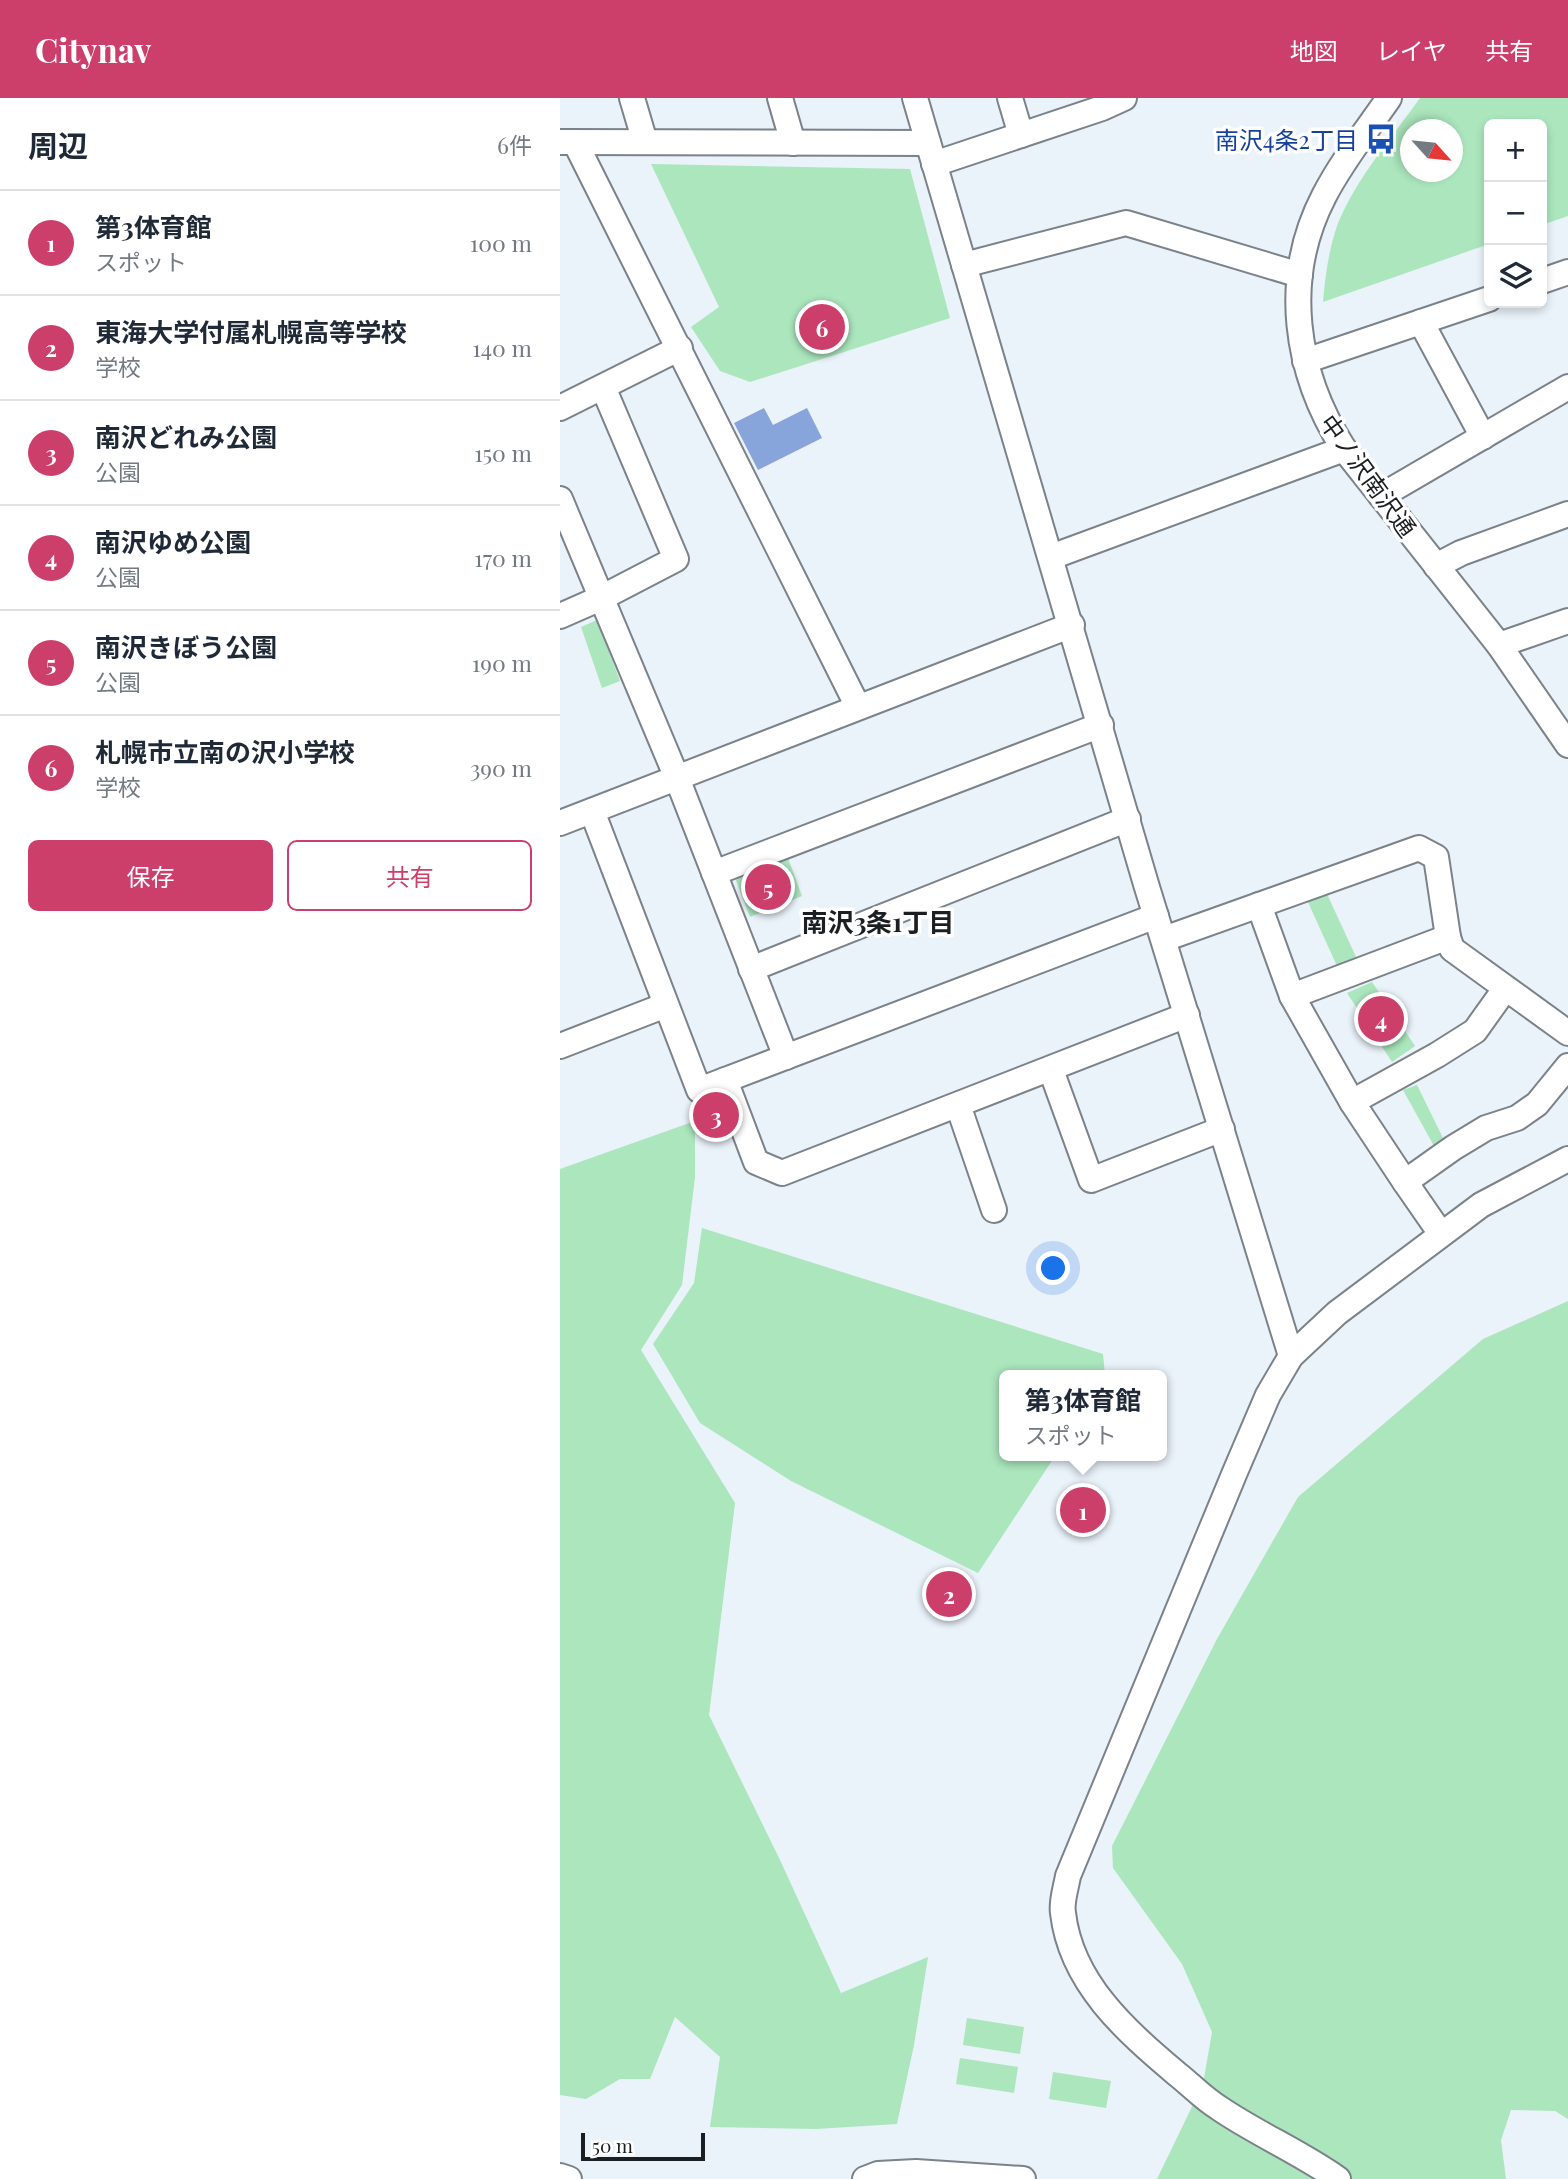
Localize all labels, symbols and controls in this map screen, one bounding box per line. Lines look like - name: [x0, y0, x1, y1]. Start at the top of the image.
- text: Citynav: [35, 27, 151, 71]
- text: 地図: [1290, 34, 1338, 66]
- text: レイヤ: [1376, 34, 1447, 66]
- text: 共有: [1485, 34, 1533, 66]
- north arrow: [1400, 119, 1463, 182]
- map controls: [1484, 119, 1547, 308]
- button: +: [1484, 119, 1547, 182]
- bus stop icon: 南沢4条2丁目: [1364, 122, 1398, 156]
- place label: 南沢4条2丁目: [1215, 123, 1358, 155]
- text: 周辺: [28, 125, 88, 165]
- text: 6件: [497, 129, 532, 160]
- button: −: [1484, 182, 1547, 245]
- text: 第3体育館: [95, 209, 212, 244]
- text: 1: [47, 227, 55, 258]
- text: 100 m: [470, 227, 532, 258]
- button: layers: [1484, 245, 1547, 308]
- text: スポット: [95, 246, 187, 277]
- pin: 6: [799, 301, 845, 353]
- text: 東海大学付属札幌高等学校: [95, 314, 407, 349]
- text: 2: [45, 332, 57, 363]
- text: 140 m: [472, 332, 532, 363]
- text: 学校: [95, 351, 141, 382]
- street label: 中ノ沢南沢通: [1314, 407, 1424, 543]
- text: 南沢どれみ公園: [95, 419, 277, 454]
- text: 3: [45, 437, 57, 468]
- text: 150 m: [474, 437, 532, 468]
- text: 公園: [95, 456, 141, 487]
- text: 南沢ゆめ公園: [95, 524, 251, 559]
- text: 4: [45, 542, 57, 573]
- text: 170 m: [474, 542, 532, 573]
- text: 公園: [95, 561, 141, 592]
- text: 南沢きぼう公園: [95, 629, 277, 664]
- text: 5: [46, 647, 56, 678]
- text: 190 m: [472, 647, 532, 678]
- text: 公園: [95, 666, 141, 697]
- text: 札幌市立南の沢小学校: [95, 734, 355, 769]
- text: 6: [45, 752, 57, 783]
- text: 390 m: [470, 752, 532, 783]
- text: 学校: [95, 771, 141, 802]
- button: 保存: [28, 840, 273, 911]
- button: 共有: [287, 840, 532, 911]
- pin: 5: [745, 861, 791, 913]
- district label: 南沢3条1丁目: [802, 904, 954, 939]
- pin: 4: [1358, 993, 1404, 1045]
- pin: 3: [693, 1089, 739, 1141]
- your location: [1036, 1251, 1070, 1285]
- popup: [999, 1370, 1167, 1461]
- text: 第3体育館: [1025, 1382, 1141, 1417]
- text: スポット: [1025, 1419, 1117, 1450]
- pin: 1: [1060, 1484, 1106, 1536]
- pin: 2: [926, 1568, 972, 1620]
- scale bar: [581, 2130, 705, 2162]
- text: 50 m: [592, 2132, 633, 2158]

